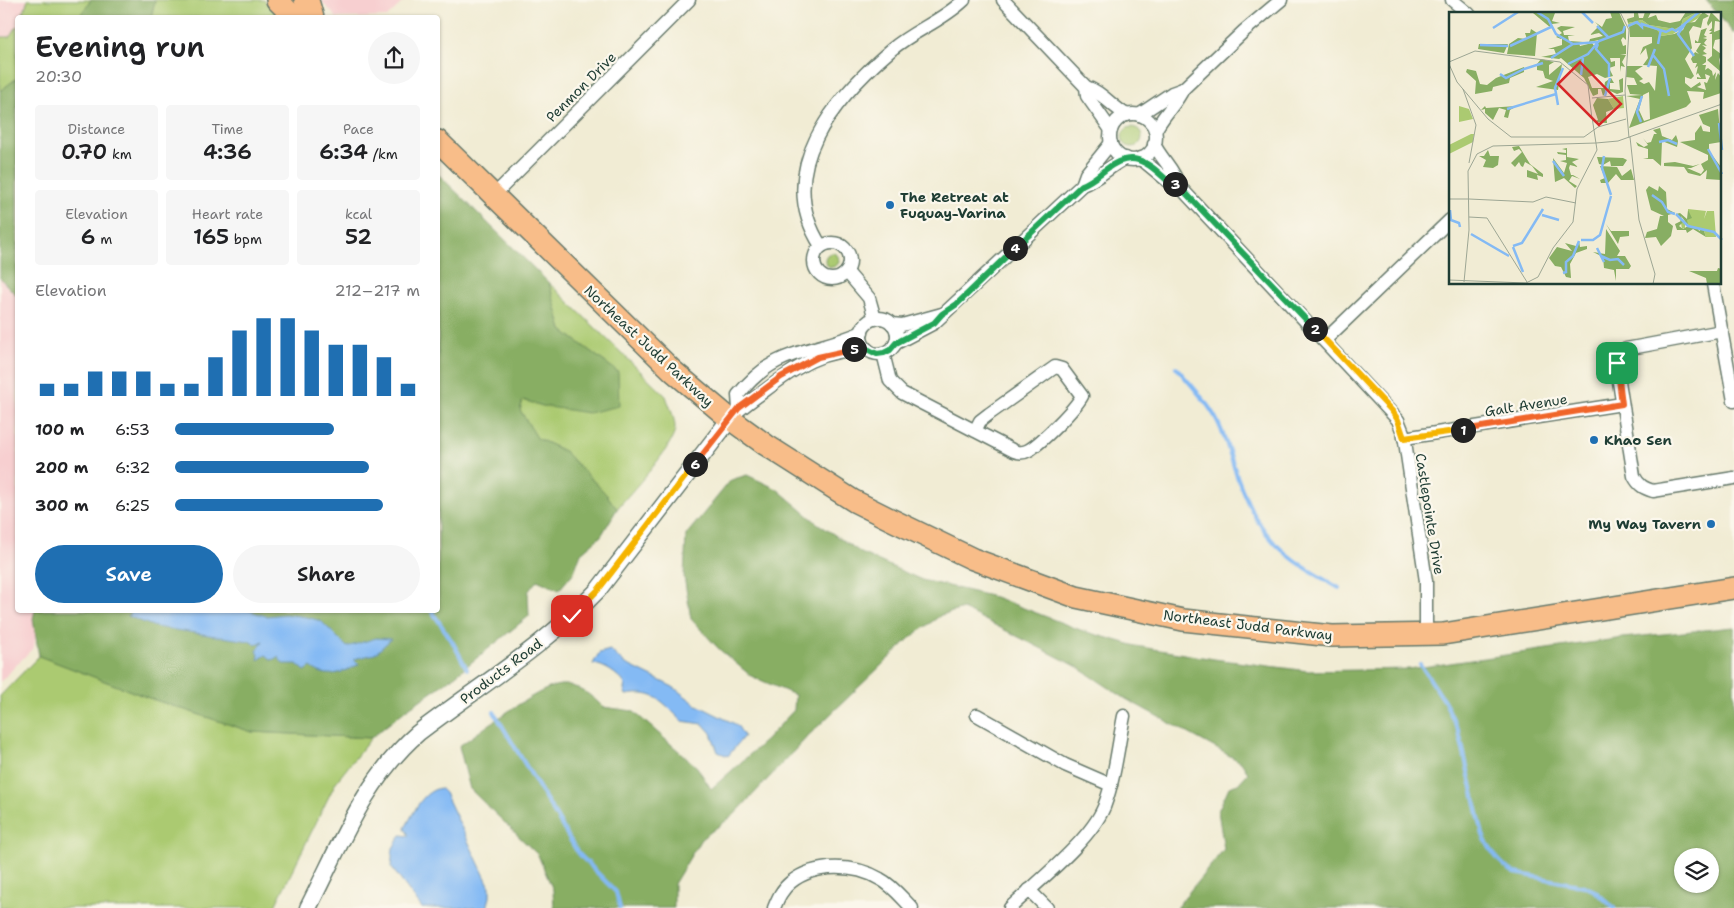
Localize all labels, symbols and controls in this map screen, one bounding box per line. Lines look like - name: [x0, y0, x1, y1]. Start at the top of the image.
- inset map: [1449, 12, 1722, 285]
- text: Evening run: [35, 28, 205, 66]
- button: share: [368, 32, 420, 84]
- street label: Penmon Drive: [542, 48, 620, 126]
- text: 20:30: [35, 66, 82, 87]
- text: Distance: [68, 120, 125, 138]
- text: Time: [211, 120, 244, 138]
- text: Pace: [343, 120, 374, 138]
- text: 0.70: [61, 138, 107, 166]
- text: 4:36: [203, 138, 252, 166]
- text: 6:34: [319, 138, 368, 166]
- text: km: [107, 145, 132, 163]
- text: /km: [368, 145, 398, 163]
- pin: 3: [1162, 172, 1188, 196]
- text: 3: [1171, 175, 1180, 193]
- place label: The Retreat at Fuquay-Varina: [900, 188, 1009, 222]
- marker: The Retreat at Fuquay-Varina: [884, 199, 896, 211]
- text: Elevation: [65, 205, 128, 223]
- text: Heart rate: [192, 205, 263, 223]
- text: kcal: [345, 205, 372, 223]
- text: 6: [81, 223, 95, 251]
- text: 165: [193, 223, 229, 251]
- text: 52: [345, 223, 372, 251]
- text: m: [95, 230, 112, 248]
- text: bpm: [229, 230, 262, 248]
- pin: 4: [1002, 236, 1028, 260]
- text: 4: [1011, 239, 1020, 257]
- text: Elevation: [35, 280, 107, 301]
- text: 212–217 m: [335, 280, 420, 301]
- street label: Northeast Judd Parkway: [580, 281, 718, 411]
- pin: 2: [1302, 316, 1328, 342]
- text: 2: [1311, 320, 1320, 338]
- pin: 5: [842, 336, 866, 362]
- text: 5: [850, 340, 859, 358]
- pin: [1596, 342, 1638, 384]
- icon: arrive: [1603, 349, 1631, 377]
- street label: Galt Avenue: [1483, 390, 1569, 420]
- pin: 1: [1450, 418, 1476, 442]
- text: 100 m: [35, 419, 84, 440]
- text: 6:53: [115, 419, 150, 440]
- text: 1: [1460, 421, 1467, 439]
- place label: Khao Sen: [1604, 431, 1672, 449]
- marker: Khao Sen: [1588, 434, 1600, 446]
- pin: 6: [682, 452, 708, 476]
- street label: Castlepointe Drive: [1412, 452, 1449, 576]
- text: 6: [691, 455, 700, 473]
- text: 200 m: [35, 457, 88, 478]
- text: 6:32: [115, 457, 151, 478]
- text: 300 m: [35, 495, 89, 516]
- text: 6:25: [115, 495, 150, 516]
- place label: My Way Tavern: [1588, 515, 1701, 533]
- marker: My Way Tavern: [1705, 518, 1717, 530]
- button: Save: [35, 545, 223, 603]
- button: Share: [233, 545, 420, 603]
- pin: [551, 595, 593, 637]
- icon: check: [558, 602, 586, 630]
- street label: Northeast Judd Parkway: [1162, 606, 1334, 644]
- street label: Products Road: [456, 634, 546, 708]
- map controls: [1674, 848, 1719, 893]
- button: layers: [1674, 848, 1719, 893]

